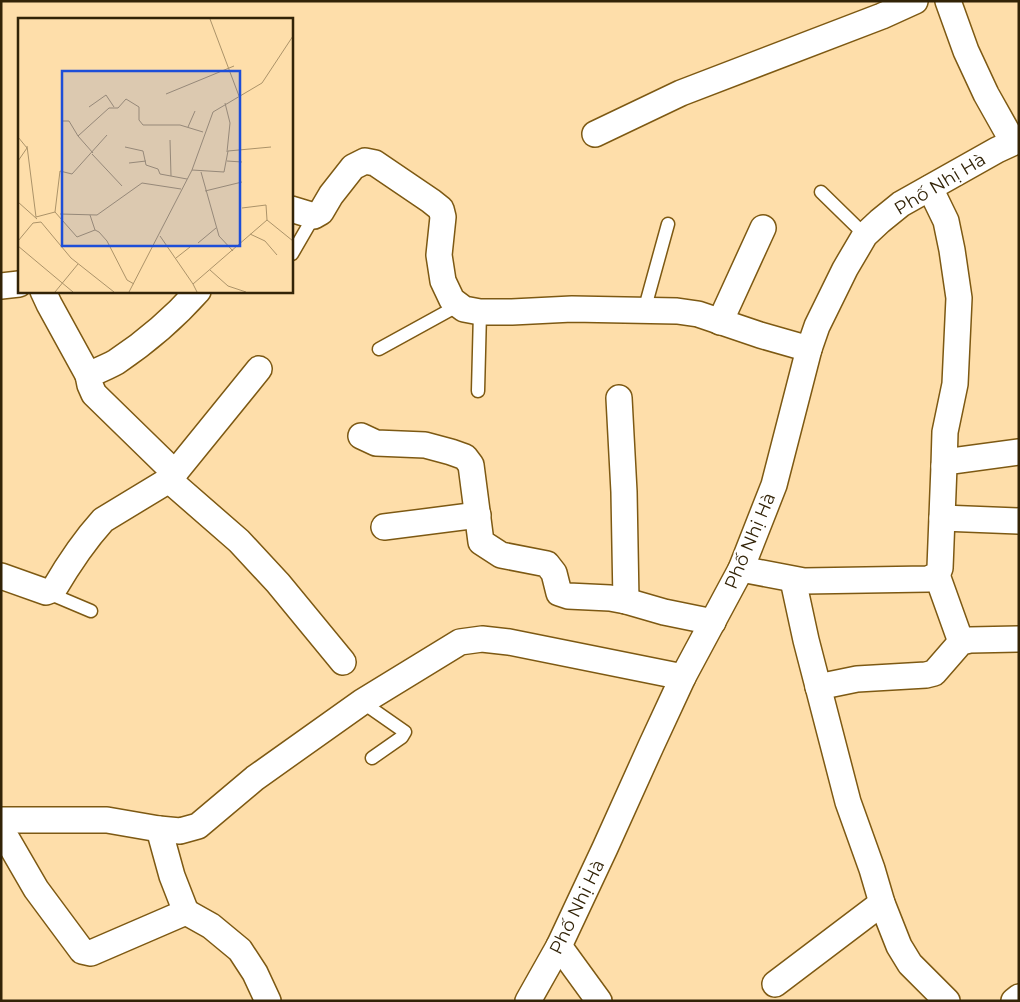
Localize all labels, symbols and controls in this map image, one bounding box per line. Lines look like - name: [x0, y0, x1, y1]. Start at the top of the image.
- inset map: [18, 18, 292, 292]
- street label: Phố Nhị Hà: [890, 148, 990, 220]
- street label: Phố Nhị Hà: [720, 489, 780, 593]
- street label: Phố Nhị Hà: [545, 856, 609, 958]

